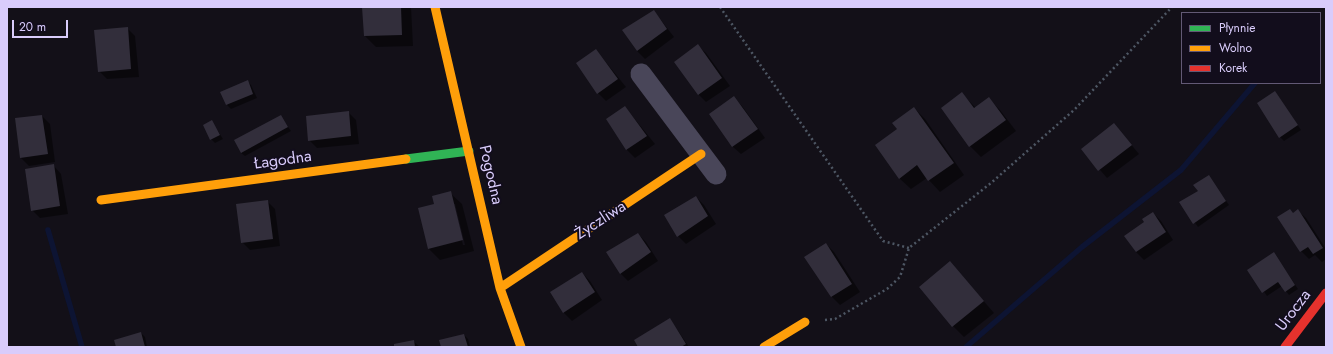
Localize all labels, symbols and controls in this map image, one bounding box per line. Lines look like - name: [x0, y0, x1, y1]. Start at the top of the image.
- scale bar: [14, 12, 70, 38]
- legend: [1181, 12, 1321, 84]
- text: 20 m: [19, 18, 46, 36]
- text: Płynnie: [1219, 19, 1256, 37]
- text: Wolno: [1219, 39, 1252, 57]
- text: Korek: [1219, 59, 1247, 77]
- street label: Pogodna: [474, 144, 506, 206]
- street label: Łagodna: [253, 147, 313, 175]
- street label: Życzliwa: [572, 197, 630, 245]
- street label: Urocza: [1272, 287, 1316, 335]

